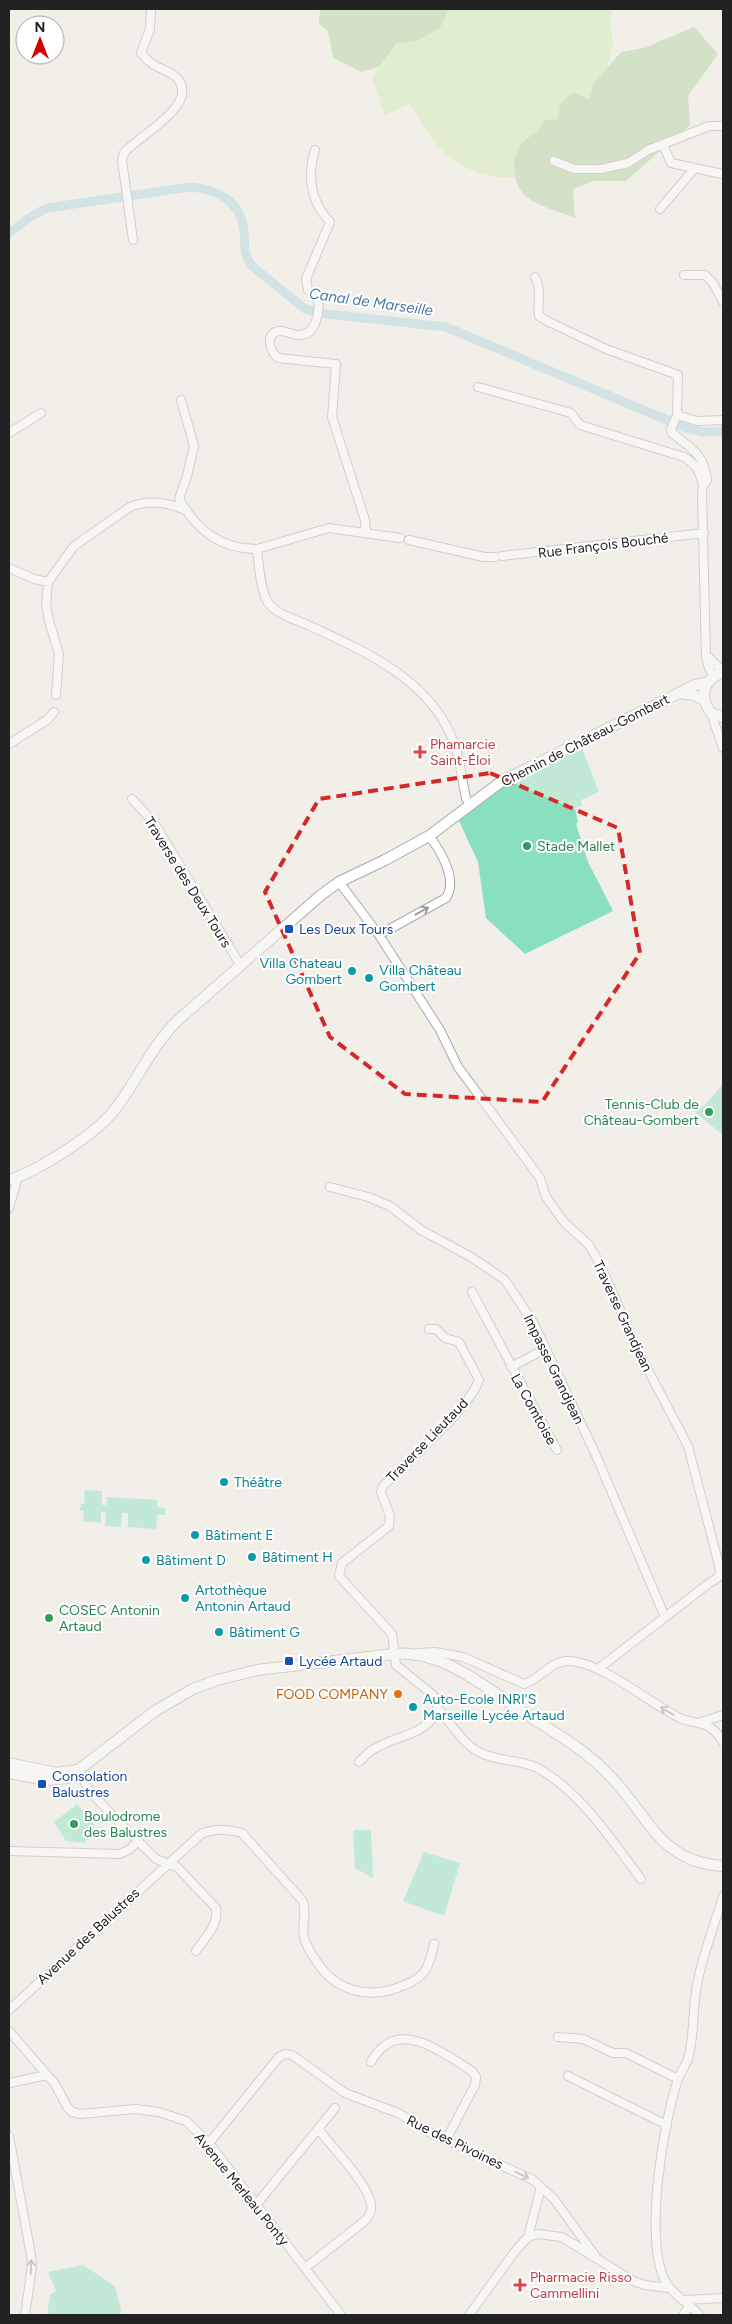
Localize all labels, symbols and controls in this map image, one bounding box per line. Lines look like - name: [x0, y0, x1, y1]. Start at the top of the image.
- north arrow: [15, 15, 65, 65]
- text: N: [35, 19, 45, 36]
- water label: Canal de Marseille: [308, 284, 434, 320]
- street label: Rue François Bouché: [537, 529, 670, 562]
- street label: Chemin de Château-Gombert: [498, 691, 672, 790]
- place label: Phamarcie Saint-Éloi: [430, 736, 496, 769]
- marker: Phamarcie Saint-Éloi: [414, 746, 426, 758]
- street label: Traverse des Deux Tours: [140, 814, 235, 951]
- place label: Stade Mallet: [537, 838, 615, 855]
- marker: Stade Mallet: [521, 840, 533, 852]
- one-way arrow: [414, 906, 429, 916]
- place label: Les Deux Tours: [299, 921, 393, 938]
- marker: Les Deux Tours: [283, 923, 295, 935]
- place label: Villa Chateau Gombert: [259, 955, 342, 988]
- place label: Villa Château Gombert: [379, 962, 462, 995]
- marker: Villa Chateau Gombert: [346, 965, 358, 977]
- marker: Villa Château Gombert: [363, 972, 375, 984]
- place label: Tennis-Club de Château-Gombert: [584, 1096, 699, 1129]
- marker: Tennis-Club de Château-Gombert: [703, 1106, 715, 1118]
- street label: Traverse Grandjean: [589, 1258, 656, 1375]
- street label: Impasse Grandjean: [520, 1311, 588, 1427]
- street label: La Comtoise: [507, 1371, 560, 1448]
- street label: Traverse Lieutaud: [383, 1395, 472, 1486]
- place label: Théâtre: [234, 1474, 282, 1491]
- marker: Théâtre: [218, 1476, 230, 1488]
- place label: Bâtiment E: [205, 1527, 274, 1544]
- marker: Bâtiment E: [189, 1529, 201, 1541]
- place label: Bâtiment H: [262, 1549, 333, 1566]
- marker: Bâtiment H: [246, 1551, 258, 1563]
- place label: Bâtiment D: [156, 1552, 226, 1569]
- marker: Bâtiment D: [140, 1554, 152, 1566]
- place label: Artothèque Antonin Artaud: [195, 1582, 291, 1615]
- marker: Artothèque Antonin Artaud: [179, 1592, 191, 1604]
- place label: COSEC Antonin Artaud: [59, 1602, 160, 1635]
- marker: COSEC Antonin Artaud: [43, 1612, 55, 1624]
- place label: Bâtiment G: [229, 1624, 300, 1641]
- marker: Bâtiment G: [213, 1626, 225, 1638]
- place label: Lycée Artaud: [299, 1653, 382, 1670]
- marker: Lycée Artaud: [283, 1655, 295, 1667]
- place label: FOOD COMPANY: [276, 1686, 389, 1703]
- marker: FOOD COMPANY: [392, 1688, 404, 1700]
- place label: Auto-Ecole INRI'S Marseille Lycée Artaud: [423, 1691, 565, 1724]
- marker: Auto-Ecole INRI'S Marseille Lycée Artaud: [407, 1701, 419, 1713]
- one-way arrow: [661, 1706, 675, 1716]
- place label: Consolation Balustres: [52, 1768, 128, 1801]
- marker: Consolation Balustres: [36, 1778, 48, 1790]
- place label: Boulodrome des Balustres: [84, 1808, 167, 1841]
- marker: Boulodrome des Balustres: [68, 1818, 80, 1830]
- street label: Avenue des Balustres: [34, 1884, 143, 1988]
- street label: Rue des Pivoines: [404, 2112, 506, 2173]
- street label: Avenue Merleau Ponty: [191, 2129, 293, 2250]
- one-way arrow: [514, 2171, 529, 2180]
- one-way arrow: [26, 2259, 35, 2275]
- place label: Pharmacie Risso Cammellini: [530, 2269, 632, 2302]
- marker: Pharmacie Risso Cammellini: [514, 2279, 526, 2291]

